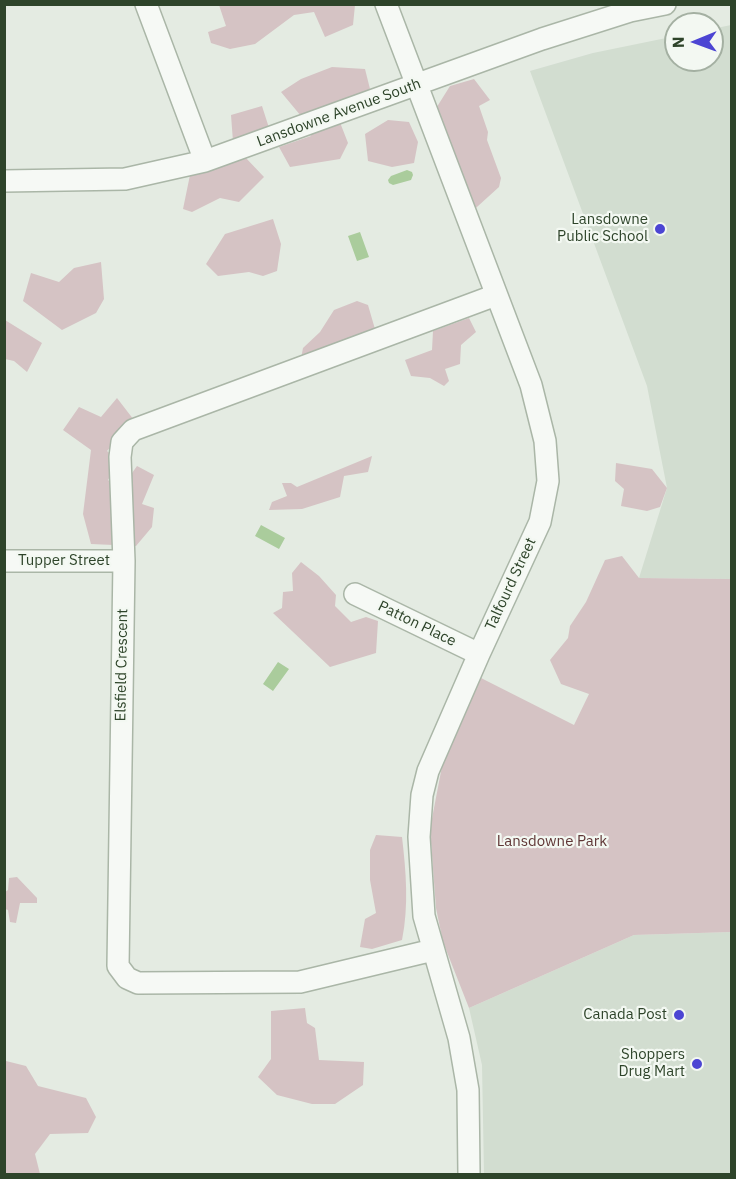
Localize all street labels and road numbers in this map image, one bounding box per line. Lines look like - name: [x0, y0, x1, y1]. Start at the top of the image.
- street label: Lansdowne Avenue South: [255, 75, 423, 151]
- street label: Talfourd Street: [482, 535, 540, 633]
- street label: Tupper Street: [18, 552, 110, 570]
- street label: Patton Place: [375, 597, 459, 651]
- street label: Elsfield Crescent: [112, 608, 132, 722]

